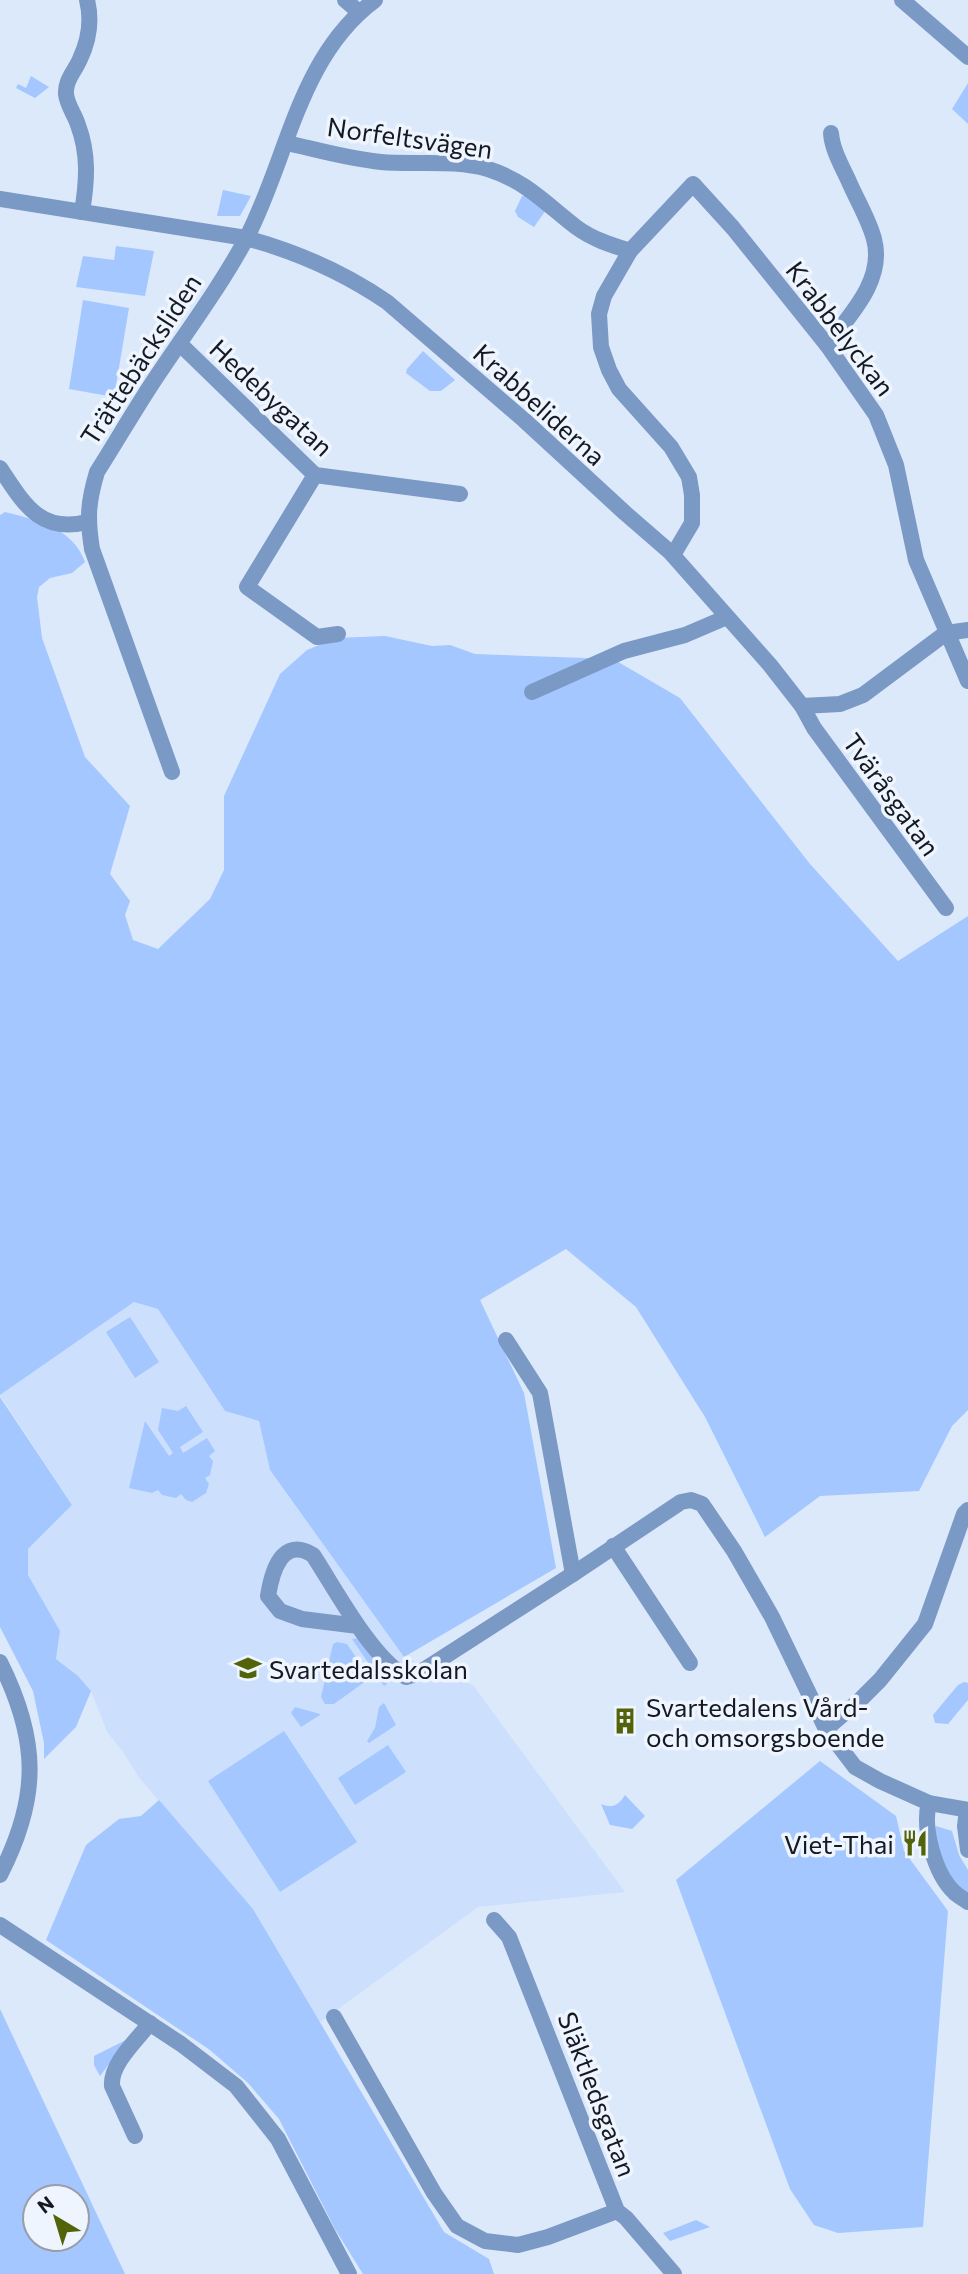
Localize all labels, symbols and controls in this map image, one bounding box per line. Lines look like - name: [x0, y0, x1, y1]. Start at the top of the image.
- street label: Norfeltsvägen: [325, 110, 495, 164]
- street label: Krabbelyckan: [780, 255, 902, 401]
- street label: Trättebäcksliden: [73, 268, 207, 450]
- street label: Hedebygatan: [204, 332, 340, 462]
- street label: Krabbeliderna: [468, 337, 612, 471]
- street label: Tväråsgatan: [837, 727, 947, 861]
- school or university icon: Svartedalsskolan: [233, 1653, 263, 1683]
- place label: Svartedalsskolan: [269, 1653, 468, 1684]
- place label: Svartedalens Vård- och omsorgsboende: [646, 1691, 884, 1752]
- building icon: Svartedalens Vård- och omsorgsboende: [610, 1706, 640, 1736]
- place label: Viet-Thai: [784, 1828, 894, 1859]
- restaurant icon: Viet-Thai: [900, 1828, 930, 1858]
- street label: Släktledsgatan: [552, 2007, 644, 2181]
- north arrow: [21, 2183, 91, 2253]
- text: N: [33, 2191, 58, 2218]

